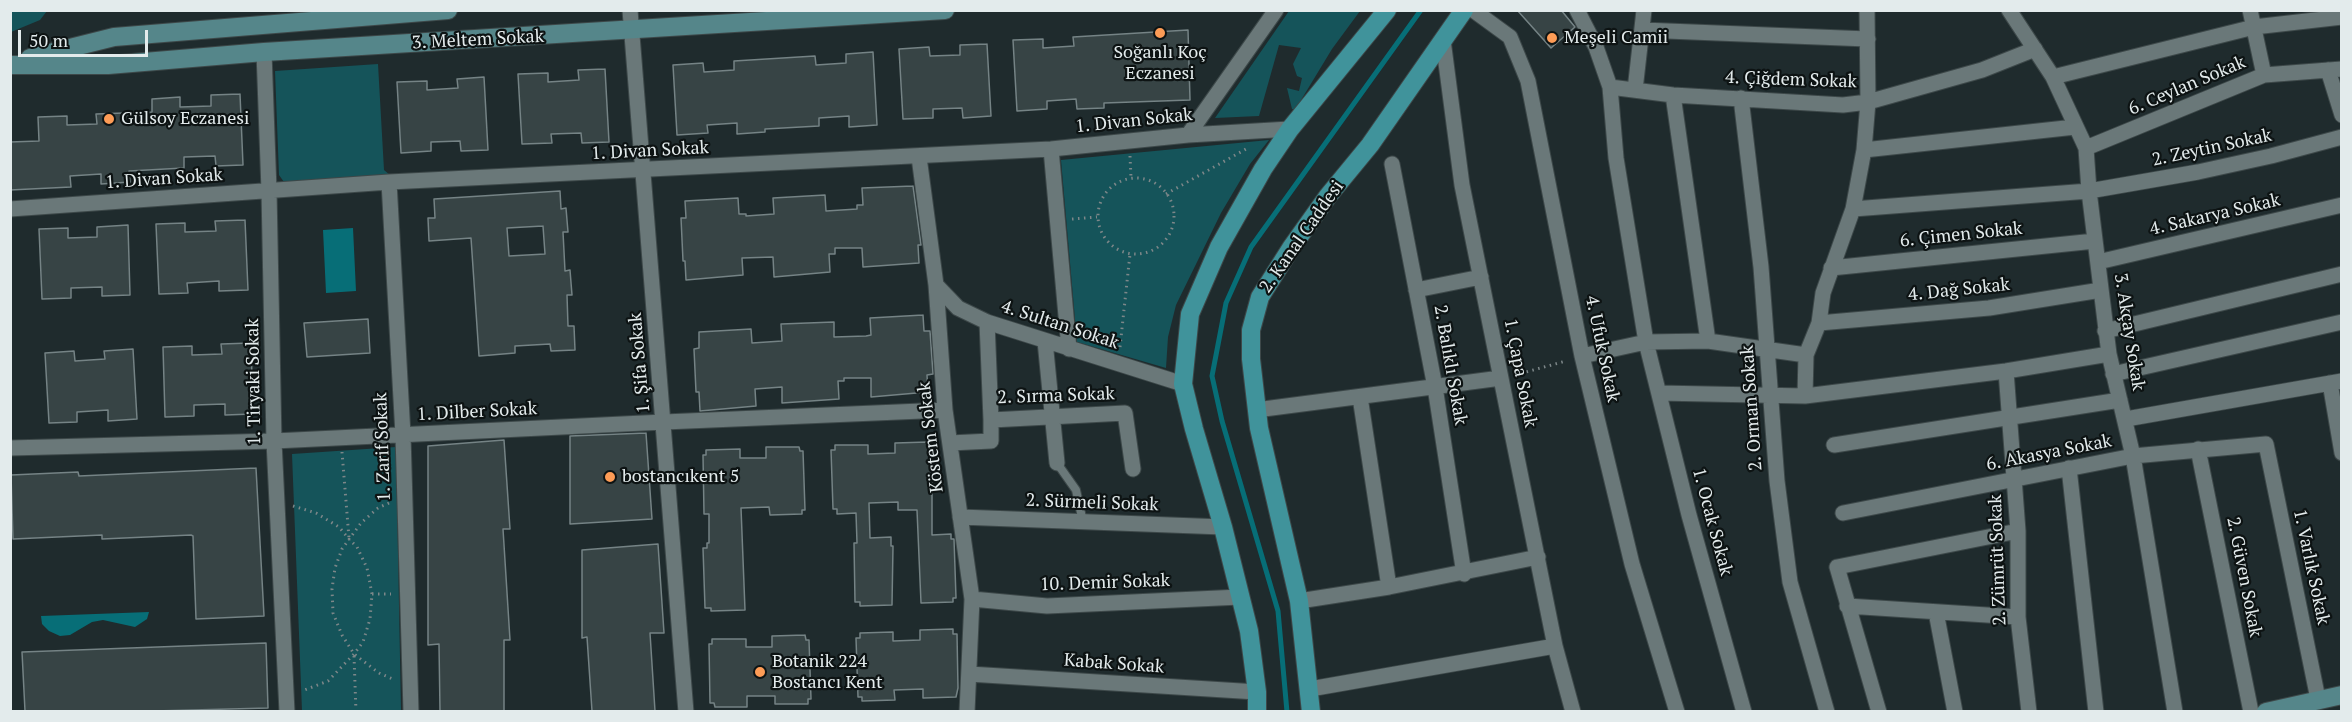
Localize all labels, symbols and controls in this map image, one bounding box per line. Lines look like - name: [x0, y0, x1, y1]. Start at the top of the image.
- scale bar: [21, 18, 152, 56]
- street label: 3. Meltem Sokak: [412, 26, 544, 54]
- marker: Soğanlı Koç Eczanesi: [1153, 26, 1167, 40]
- place label: Meşeli Camii: [1564, 27, 1668, 49]
- text: 50 m: [29, 28, 68, 52]
- marker: Meşeli Camii: [1545, 31, 1559, 45]
- place label: Soğanlı Koç Eczanesi: [1113, 42, 1207, 84]
- street label: 6. Ceylan Sokak: [2125, 52, 2249, 120]
- street label: 4. Çiğdem Sokak: [1725, 67, 1857, 93]
- street label: 1. Divan Sokak: [1074, 104, 1194, 138]
- place label: Gülsoy Eczanesi: [121, 108, 249, 130]
- marker: Gülsoy Eczanesi: [102, 112, 116, 126]
- street label: 2. Zeytin Sokak: [2150, 125, 2274, 171]
- street label: 1. Divan Sokak: [591, 137, 709, 165]
- street label: 1. Divan Sokak: [105, 164, 223, 194]
- street label: 2. Kanal Caddesi: [1255, 177, 1349, 297]
- street label: 4. Sakarya Sokak: [2148, 190, 2282, 240]
- street label: 6. Çimen Sokak: [1899, 218, 2023, 252]
- street label: 3. Akçay Sokak: [2109, 272, 2149, 392]
- street label: 4. Dağ Sokak: [1907, 274, 2011, 306]
- street label: 4. Ufuk Sokak: [1580, 294, 1624, 404]
- street label: 4. Sultan Sokak: [998, 296, 1122, 354]
- street label: 2. Balıklı Sokak: [1429, 303, 1471, 427]
- street label: 1. Şifa Sokak: [625, 312, 655, 414]
- street label: 1. Çapa Sokak: [1499, 317, 1541, 429]
- street label: 1. Tiryaki Sokak: [242, 318, 266, 446]
- street label: 2. Orman Sokak: [1737, 344, 1767, 472]
- street label: Köstem Sokak: [913, 380, 949, 494]
- street label: 2. Sırma Sokak: [997, 383, 1115, 409]
- street label: 1. Zarif Sokak: [370, 392, 396, 502]
- street label: 1. Dilber Sokak: [417, 398, 537, 426]
- street label: 6. Akasya Sokak: [1984, 430, 2114, 476]
- place label: bostancıkent 5: [622, 466, 739, 488]
- street label: 1. Ocak Sokak: [1687, 466, 1737, 578]
- marker: bostancıkent 5: [603, 470, 617, 484]
- street label: 2. Sürmeli Sokak: [1025, 490, 1159, 516]
- street label: 2. Zümrüt Sokak: [1985, 494, 2011, 626]
- street label: 1. Varlık Sokak: [2288, 507, 2334, 627]
- street label: 2. Güven Sokak: [2222, 515, 2266, 639]
- street label: 10. Demir Sokak: [1040, 570, 1170, 596]
- street label: Kabak Sokak: [1063, 650, 1165, 678]
- place label: Botanik 224 Bostancı Kent: [772, 651, 883, 694]
- marker: Botanik 224 Bostancı Kent: [753, 665, 767, 679]

